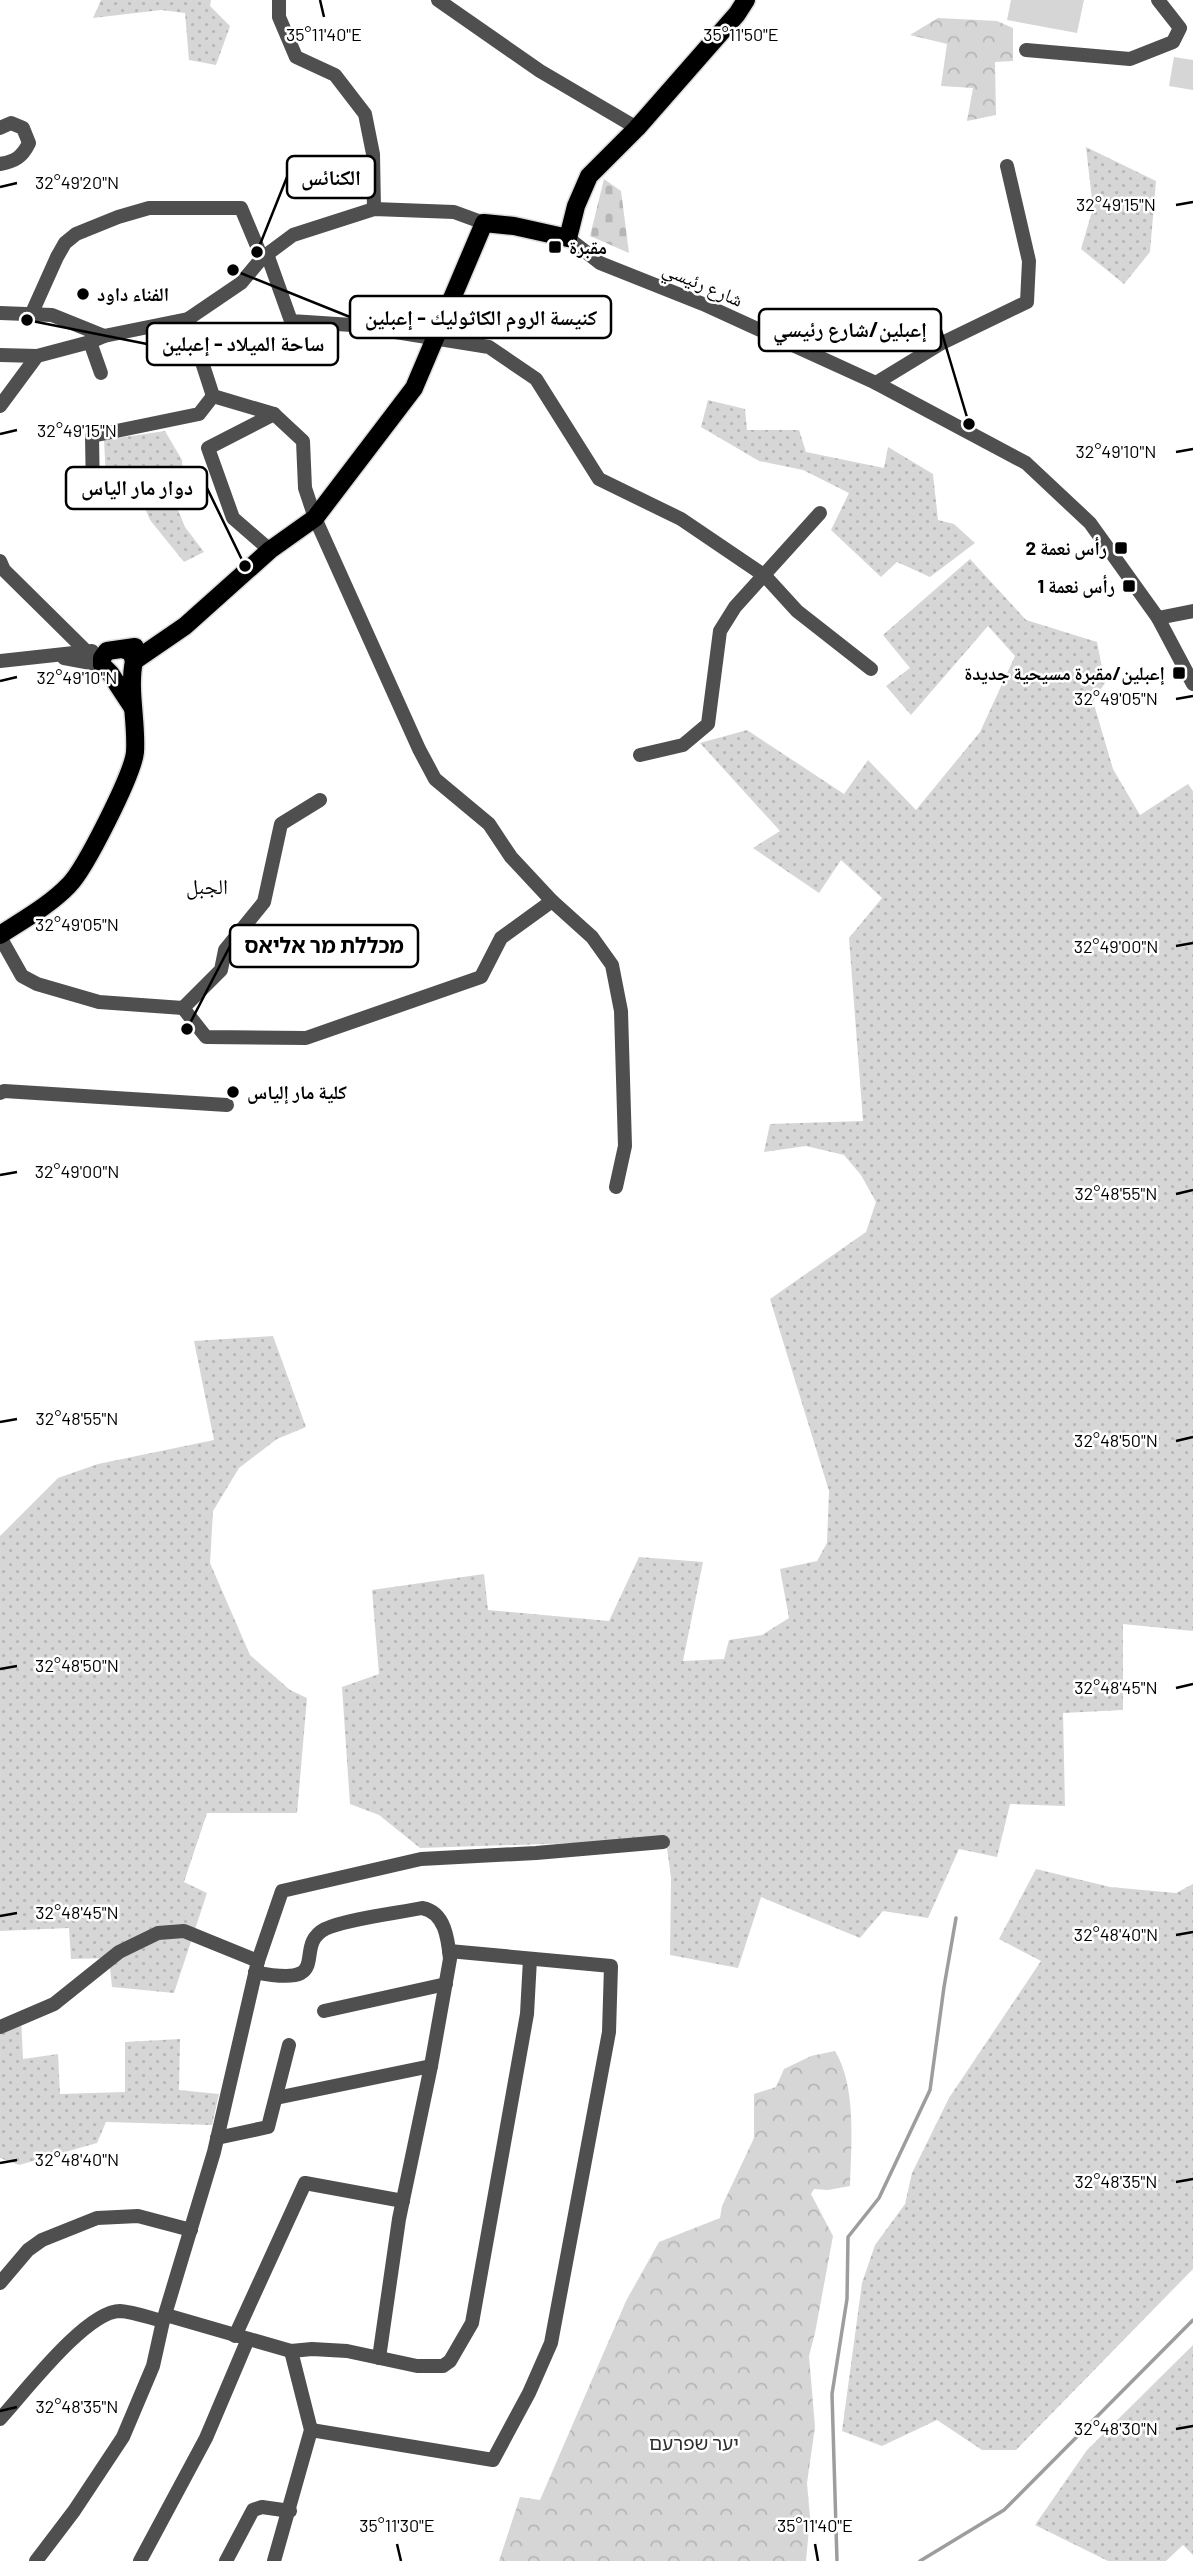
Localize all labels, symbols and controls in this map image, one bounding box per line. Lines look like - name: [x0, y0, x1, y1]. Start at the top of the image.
- text: 35°11'40"E: [286, 23, 362, 45]
- text: 35°11'50"E: [703, 23, 779, 45]
- callout: الكنائس: [287, 156, 375, 198]
- text: الكنائس: [301, 164, 361, 191]
- text: 32°49'20"N: [35, 171, 119, 193]
- text: 32°49'15"N: [1076, 193, 1156, 215]
- place label: مقبرة: [569, 235, 607, 259]
- marker: مقبرة: [547, 239, 563, 255]
- street label: شارع رئيسي: [658, 256, 747, 315]
- place label: الفناء داود: [97, 282, 169, 305]
- marker: الفناء داود: [75, 286, 91, 302]
- callout: كنيسة الروم الكاثوليك - إعبلين: [350, 296, 611, 338]
- text: كنيسة الروم الكاثوليك - إعبلين: [365, 304, 597, 332]
- callout: إعبلين/شارع رئيسي: [759, 309, 941, 351]
- text: إعبلين/شارع رئيسي: [773, 316, 927, 346]
- callout: ساحة الميلاد - إعبلين: [147, 323, 338, 365]
- text: ساحة الميلاد - إعبلين: [162, 330, 324, 357]
- text: 32°49'15"N: [37, 419, 117, 441]
- text: 32°49'10"N: [1076, 440, 1156, 462]
- callout: دوار مار الياس: [66, 467, 207, 509]
- text: دوار مار الياس: [81, 474, 193, 501]
- place label: رأس نعمة 2: [1026, 536, 1107, 560]
- marker: رأس نعمة 2: [1113, 540, 1129, 556]
- place label: رأس نعمة 1: [1038, 574, 1115, 598]
- marker: رأس نعمة 1: [1121, 578, 1137, 594]
- place label: إعبلين/مقبرة مسيحية جديدة: [964, 661, 1165, 686]
- marker: إعبلين/مقبرة مسيحية جديدة: [1171, 665, 1187, 681]
- text: 32°49'10"N: [37, 666, 117, 688]
- text: 32°49'05"N: [1074, 687, 1158, 709]
- district label: الجبل: [186, 873, 228, 900]
- text: 32°49'05"N: [35, 913, 119, 935]
- callout: מכללת מר אליאס: [230, 925, 418, 967]
- text: מכללת מר אליאס: [244, 932, 404, 957]
- text: 32°49'00"N: [1074, 935, 1158, 957]
- place label: كلية مار إلياس: [247, 1080, 348, 1105]
- marker: كلية مار إلياس: [225, 1084, 241, 1100]
- text: 32°49'00"N: [35, 1160, 119, 1182]
- text: 32°48'55"N: [1075, 1182, 1157, 1204]
- text: 32°48'55"N: [36, 1407, 118, 1429]
- text: 32°48'50"N: [1074, 1429, 1158, 1451]
- text: 32°48'50"N: [35, 1654, 119, 1676]
- text: 32°48'45"N: [1074, 1676, 1158, 1698]
- text: 32°48'45"N: [35, 1901, 119, 1923]
- text: 32°48'40"N: [1074, 1923, 1158, 1945]
- text: 32°48'40"N: [35, 2148, 119, 2170]
- text: 32°48'35"N: [1075, 2170, 1157, 2192]
- text: 32°48'35"N: [36, 2395, 118, 2417]
- text: 32°48'30"N: [1074, 2417, 1158, 2439]
- park label: יער שפרעם: [649, 2431, 739, 2454]
- text: 35°11'30"E: [359, 2514, 435, 2536]
- text: 35°11'40"E: [777, 2514, 853, 2536]

